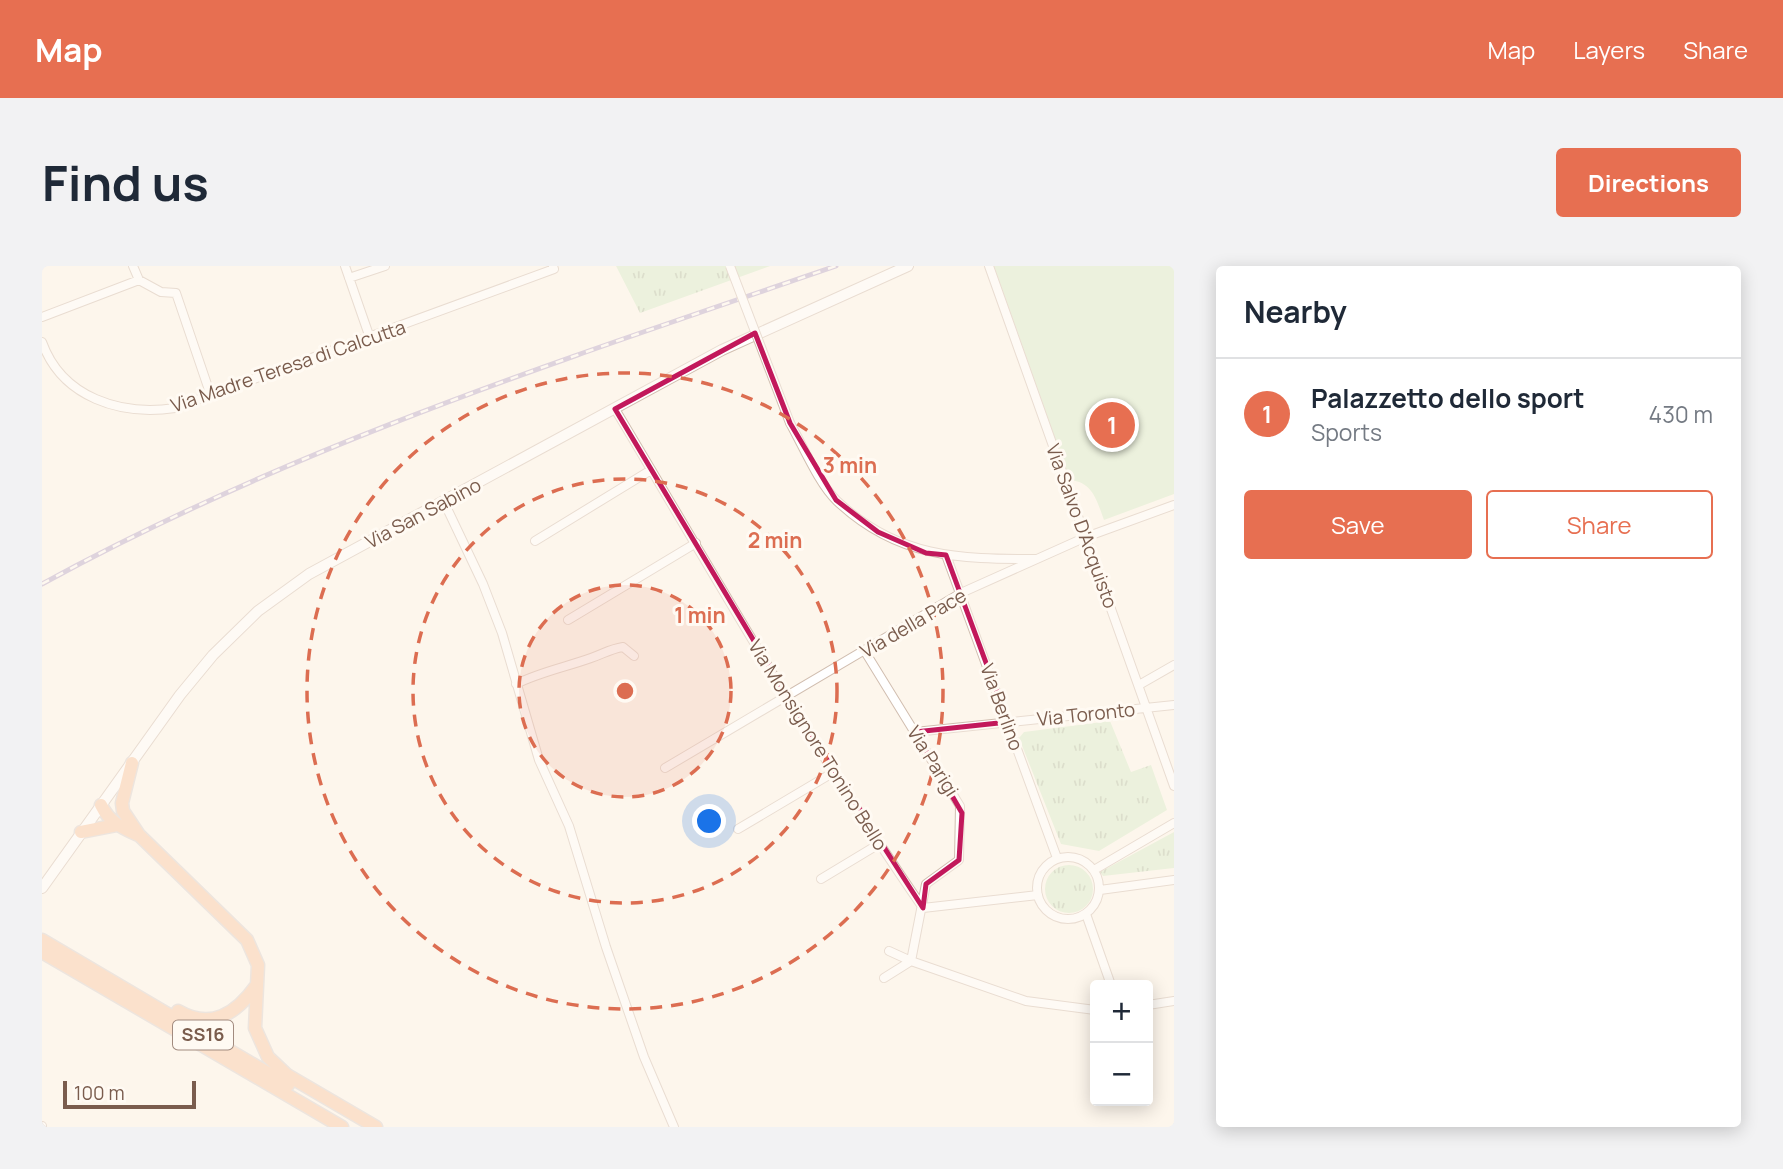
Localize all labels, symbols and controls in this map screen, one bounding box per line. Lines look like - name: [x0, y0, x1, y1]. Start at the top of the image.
- text: Map: [35, 27, 103, 72]
- text: Map: [1488, 33, 1535, 66]
- text: Layers: [1573, 33, 1645, 66]
- text: Share: [1683, 33, 1748, 66]
- button: Directions: [1556, 148, 1741, 217]
- text: Find us: [42, 149, 209, 216]
- text: Nearby: [1244, 291, 1347, 332]
- street label: Via Madre Teresa di Calcutta: [167, 314, 409, 418]
- text: Palazzetto dello sport: [1311, 380, 1584, 416]
- text: 1: [1262, 398, 1272, 430]
- text: 430 m: [1649, 398, 1713, 430]
- pin: 1: [1089, 399, 1135, 451]
- text: Sports: [1311, 416, 1382, 448]
- street label: Via Salvo D'Acquisto: [1040, 440, 1124, 612]
- text: 3 min: [823, 451, 877, 479]
- street label: Via San Sabino: [361, 472, 485, 554]
- button: Save: [1244, 490, 1472, 559]
- button: Share: [1486, 490, 1713, 559]
- text: 2 min: [748, 526, 802, 554]
- street label: Via della Pace: [855, 582, 971, 664]
- text: 1 min: [674, 601, 726, 629]
- street label: Via Monsignore Tonino Bello: [742, 635, 894, 855]
- street label: Via Berlino: [974, 660, 1030, 754]
- centre of rings: [613, 679, 637, 703]
- street label: Via Toronto: [1036, 696, 1136, 732]
- street label: Via Parigi: [901, 721, 965, 801]
- your location: [692, 804, 726, 838]
- map controls: [1090, 980, 1153, 1106]
- button: +: [1090, 980, 1153, 1043]
- road number: SS16: [173, 1020, 233, 1050]
- button: −: [1090, 1043, 1153, 1106]
- scale bar: [63, 1078, 196, 1110]
- text: 100 m: [74, 1080, 125, 1106]

